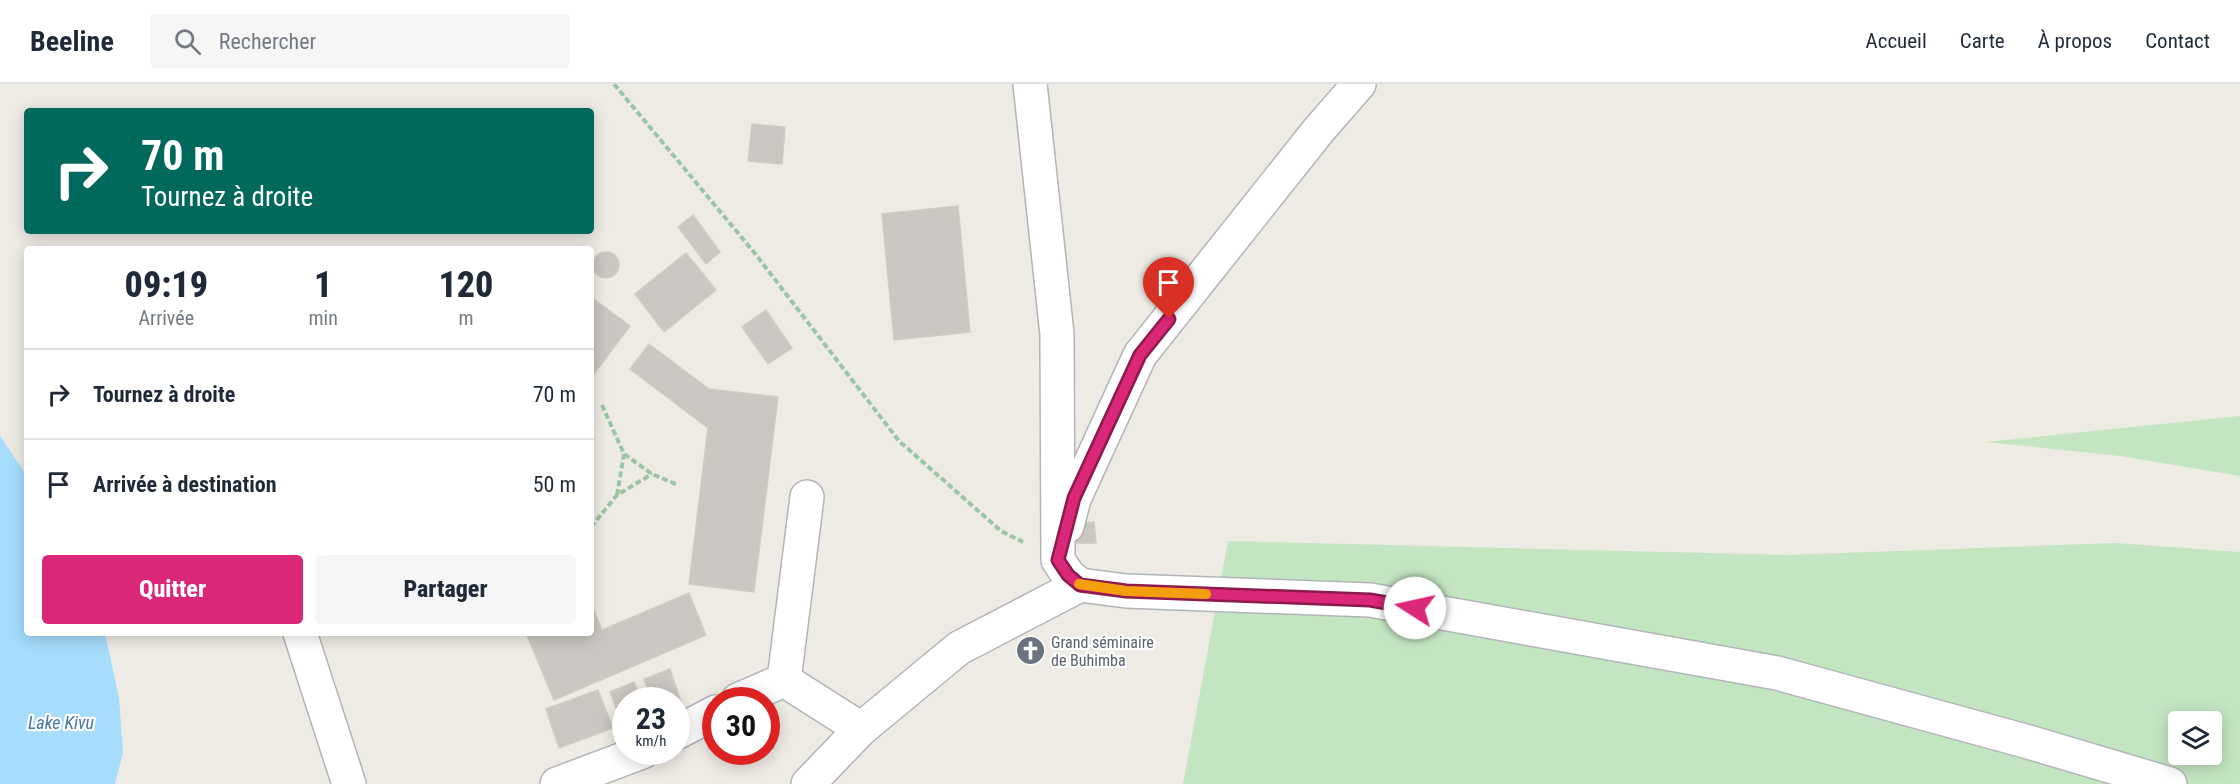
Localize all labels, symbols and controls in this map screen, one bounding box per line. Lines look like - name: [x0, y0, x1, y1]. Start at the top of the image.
- search box: [150, 14, 570, 68]
- text: Beeline: [30, 25, 114, 58]
- icon: search: [171, 25, 204, 58]
- text: Rechercher: [219, 29, 316, 54]
- text: Accueil: [1866, 29, 1927, 53]
- text: Carte: [1960, 29, 2005, 53]
- text: À propos: [2038, 29, 2112, 53]
- text: Contact: [2145, 29, 2210, 53]
- text: 70 m: [141, 131, 224, 180]
- icon: right: [42, 132, 120, 210]
- text: Tournez à droite: [141, 181, 313, 213]
- pin: [1143, 257, 1194, 319]
- text: 09:19: [125, 264, 208, 306]
- text: 1: [314, 264, 332, 306]
- text: 120: [438, 264, 493, 306]
- icon: arrive: [1152, 266, 1185, 299]
- text: Arrivée: [139, 306, 194, 330]
- text: min: [309, 306, 338, 330]
- text: m: [458, 306, 473, 330]
- icon: right: [42, 378, 75, 411]
- text: Tournez à droite: [93, 382, 235, 407]
- text: 70 m: [533, 382, 576, 407]
- icon: arrive: [42, 468, 75, 501]
- text: Arrivée à destination: [93, 472, 277, 497]
- text: 50 m: [533, 472, 576, 497]
- button: Quitter: [42, 555, 303, 624]
- button: Partager: [315, 555, 576, 624]
- position arrow: [1383, 576, 1447, 640]
- place label: Grand séminaire de Buhimba: [1051, 633, 1154, 670]
- church icon: Grand séminaire de Buhimba: [1014, 635, 1046, 667]
- speed limit sign: 30: [702, 687, 780, 765]
- text: 23: [636, 701, 666, 736]
- map controls: [2168, 711, 2222, 765]
- button: layers: [2168, 711, 2222, 765]
- water label: Lake Kivu: [28, 712, 95, 733]
- text: km/h: [636, 732, 666, 750]

